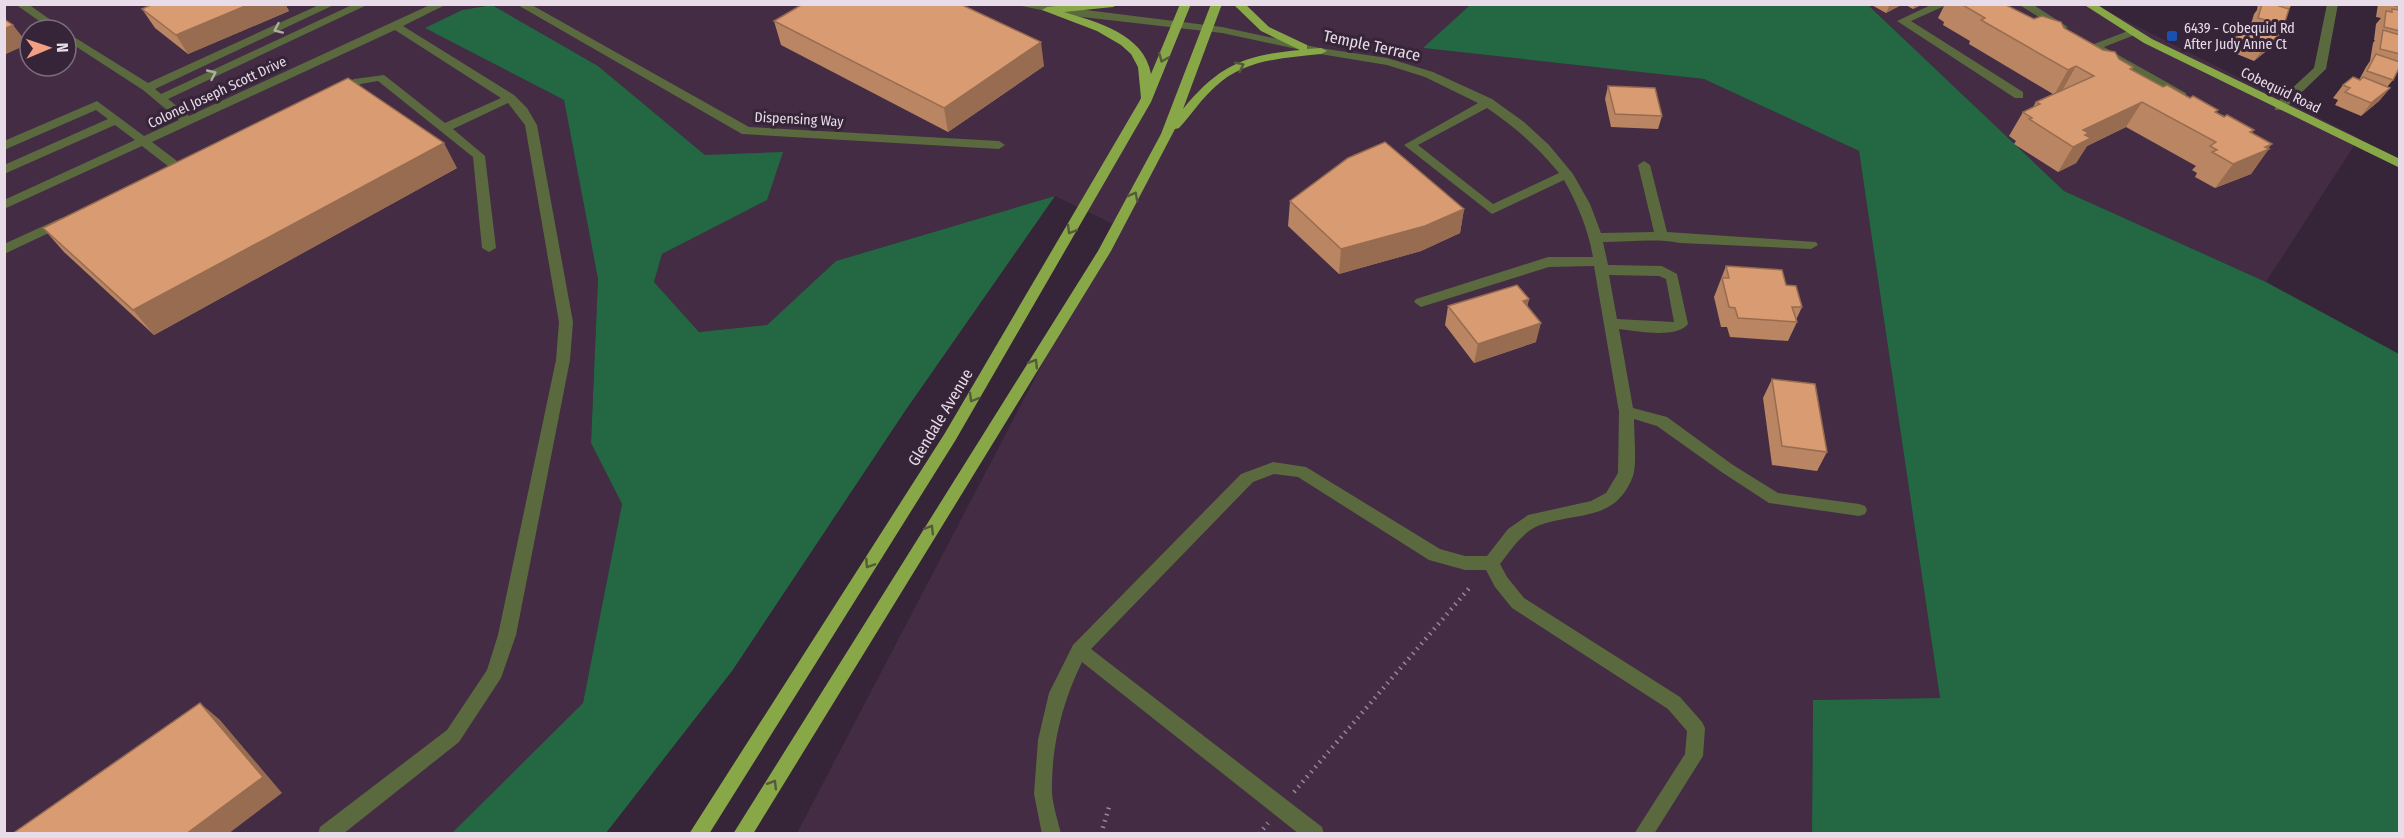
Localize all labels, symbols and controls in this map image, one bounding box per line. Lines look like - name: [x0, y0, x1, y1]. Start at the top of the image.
- north arrow: [18, 18, 78, 78]
- place label: 6439 - Cobequid Rd After Judy Anne Ct: [2184, 20, 2295, 53]
- one-way arrow: [273, 21, 284, 33]
- street label: Temple Terrace: [1322, 26, 1422, 65]
- marker: 6439 - Cobequid Rd After Judy Anne Ct: [2165, 29, 2179, 43]
- text: N: [53, 42, 72, 53]
- one-way arrow: [1158, 52, 1170, 63]
- street label: Colonel Joseph Scott Drive: [145, 53, 289, 132]
- one-way arrow: [1233, 62, 1244, 73]
- street label: Cobequid Road: [2238, 64, 2323, 117]
- one-way arrow: [206, 70, 217, 82]
- street label: Dispensing Way: [754, 109, 845, 130]
- one-way arrow: [1127, 192, 1138, 202]
- one-way arrow: [1066, 224, 1078, 234]
- one-way arrow: [1026, 359, 1038, 369]
- street label: Glendale Avenue: [904, 365, 977, 469]
- one-way arrow: [969, 392, 980, 403]
- one-way arrow: [923, 524, 934, 535]
- one-way arrow: [866, 557, 877, 568]
- one-way arrow: [765, 780, 777, 790]

